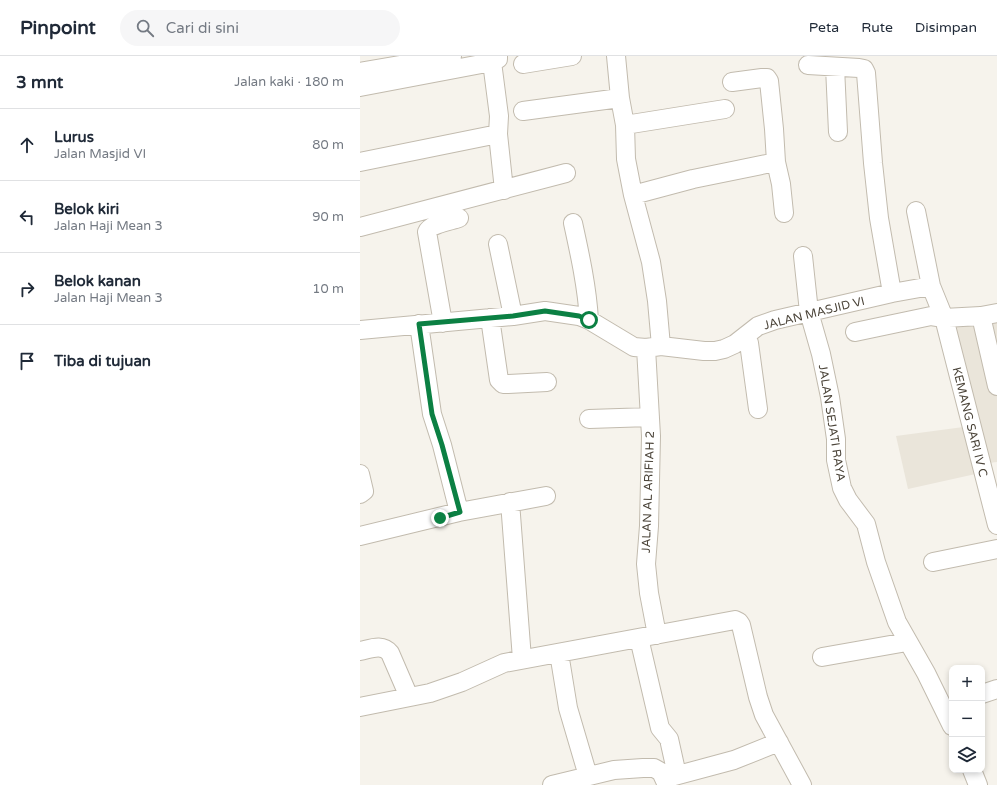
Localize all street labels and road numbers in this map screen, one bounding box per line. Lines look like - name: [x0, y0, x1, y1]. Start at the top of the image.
- street label: JALAN MASJID VI: [762, 294, 866, 332]
- street label: JALAN SEJATI RAYA: [816, 363, 848, 483]
- street label: KEMANG SARI IV C: [950, 366, 990, 478]
- street label: JALAN AL ARIFIAH 2: [639, 431, 657, 553]

